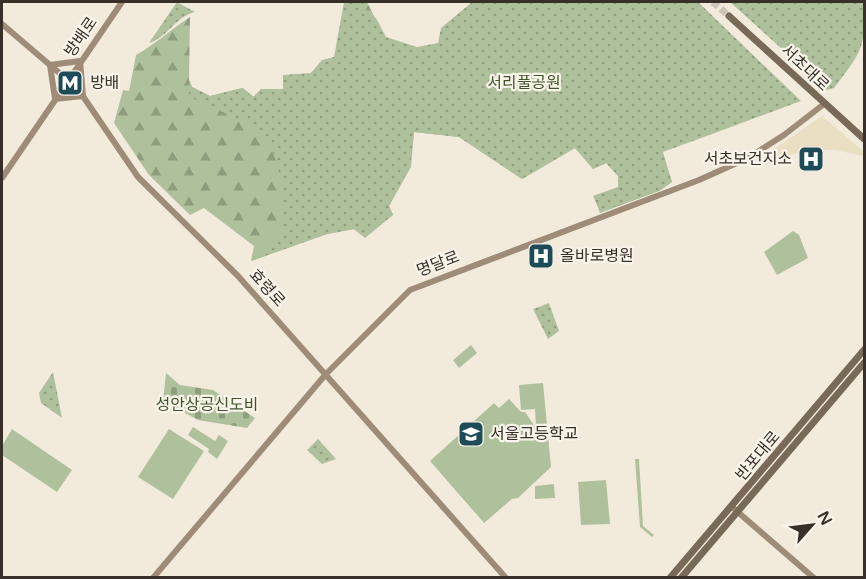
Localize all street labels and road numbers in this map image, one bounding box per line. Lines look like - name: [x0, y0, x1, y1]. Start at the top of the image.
- street label: 방배로: [60, 13, 102, 61]
- street label: 서초대로: [777, 41, 834, 96]
- street label: 명달로: [414, 247, 462, 281]
- street label: 효령로: [245, 265, 289, 311]
- street label: 반포대로: [731, 427, 785, 485]

